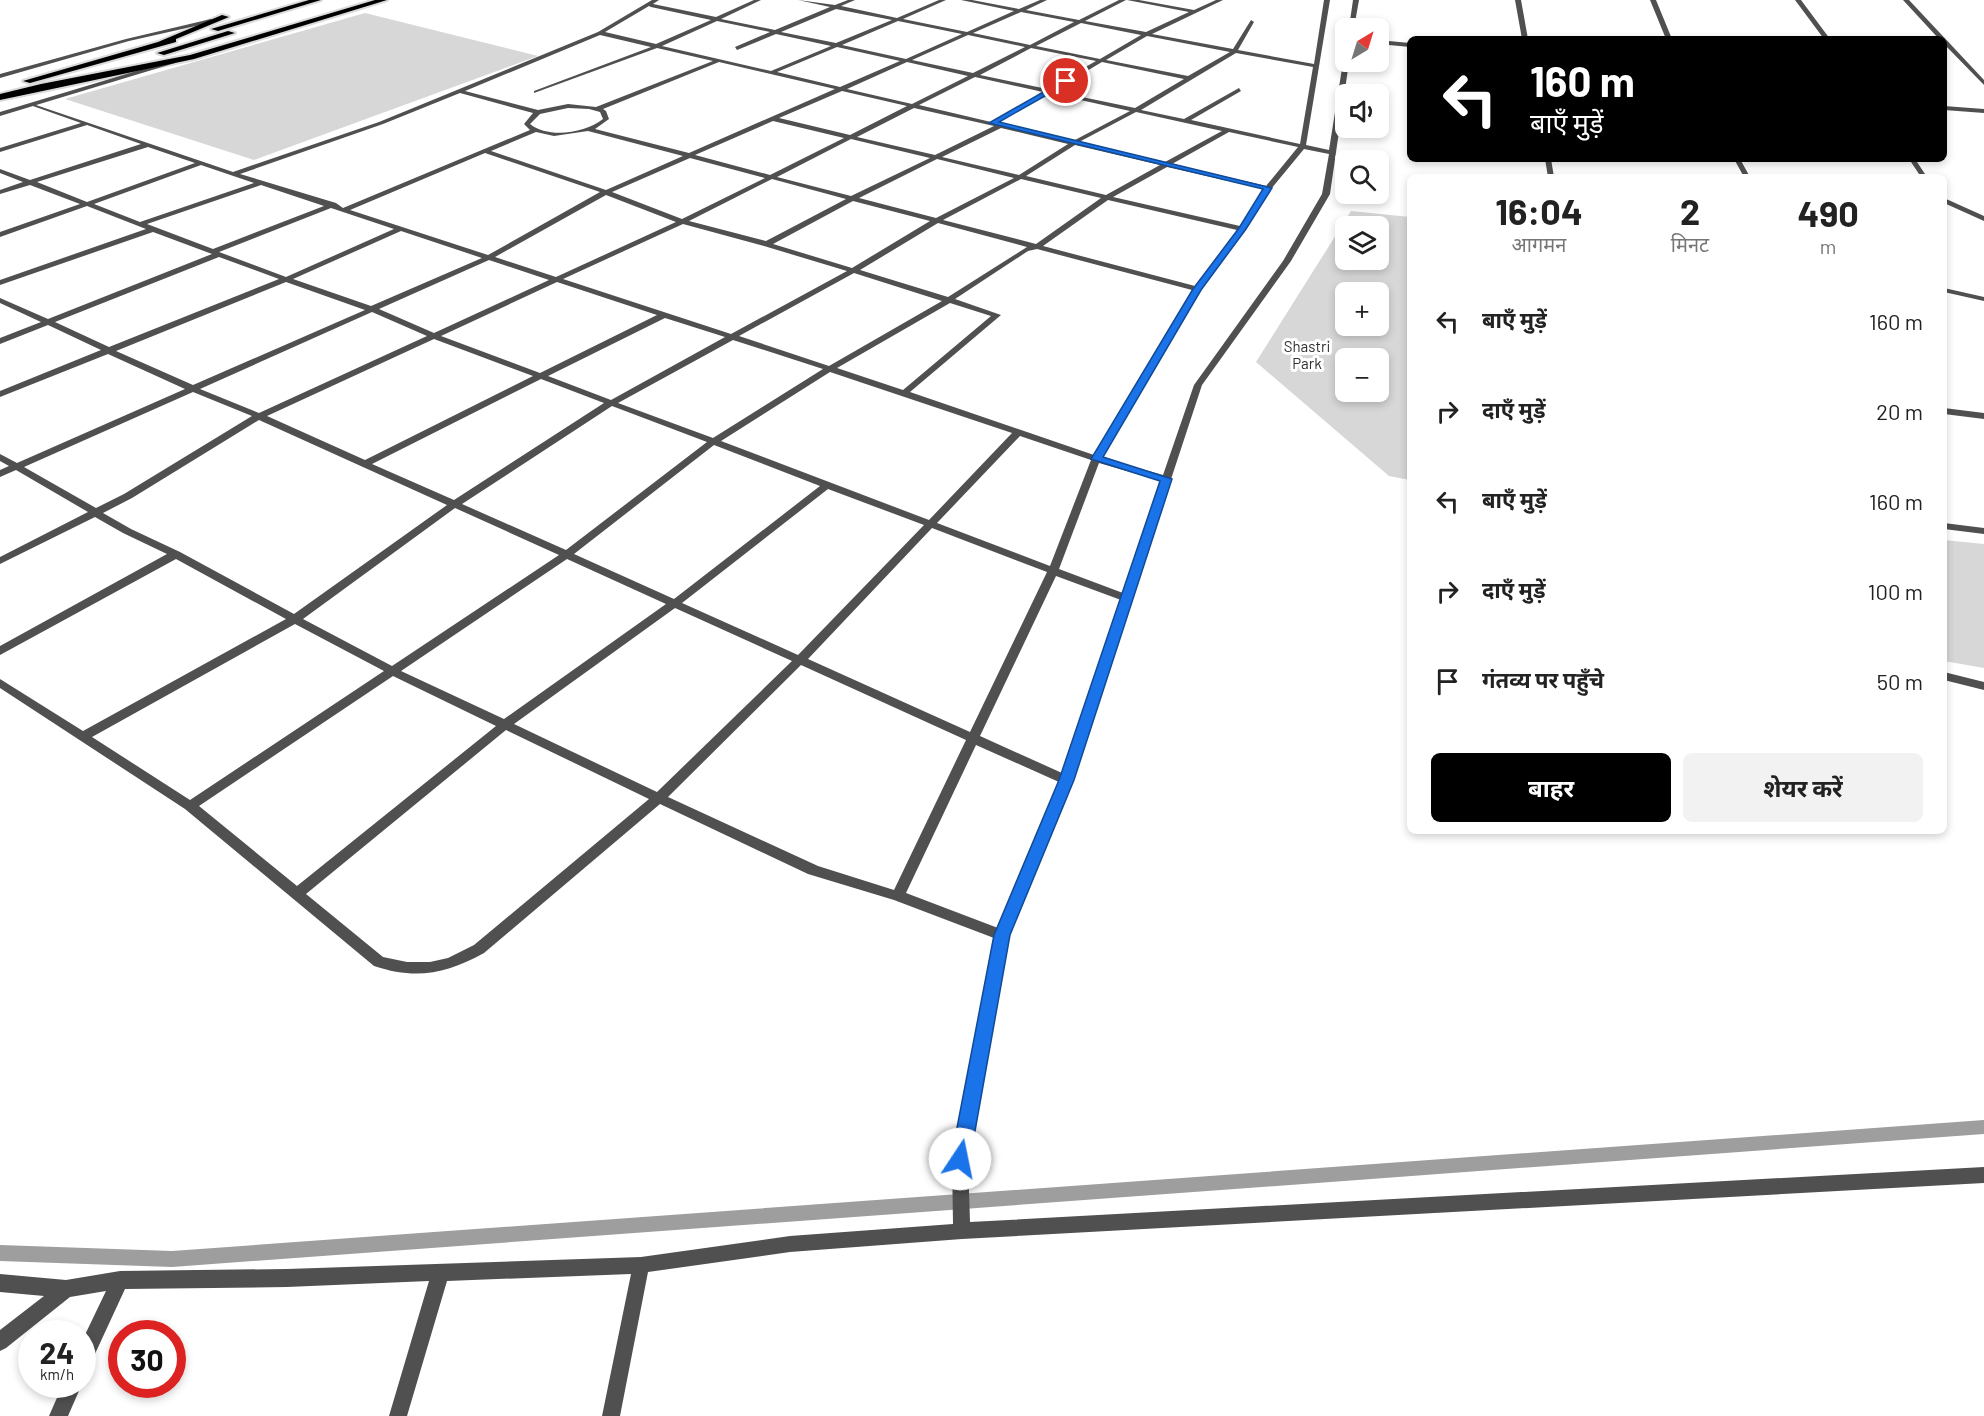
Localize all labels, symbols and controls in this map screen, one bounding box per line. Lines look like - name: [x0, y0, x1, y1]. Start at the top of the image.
- north arrow: [1335, 18, 1389, 72]
- map controls: [1335, 18, 1389, 402]
- pin: [1040, 55, 1091, 106]
- text: 160 m: [1530, 55, 1635, 105]
- icon: left: [1431, 60, 1509, 138]
- icon: arrive: [1049, 64, 1082, 97]
- button: sound: [1335, 84, 1389, 138]
- text: बाएँ मुड़ें: [1530, 106, 1603, 138]
- button: search: [1335, 150, 1389, 204]
- text: 16:04: [1495, 189, 1583, 232]
- text: 2: [1680, 189, 1700, 232]
- text: 490: [1797, 191, 1859, 234]
- button: layers: [1335, 216, 1389, 270]
- text: आगमन: [1512, 232, 1566, 256]
- text: मिनट: [1671, 232, 1709, 256]
- text: m: [1820, 234, 1836, 258]
- button: +: [1335, 282, 1389, 336]
- icon: left: [1431, 305, 1464, 338]
- text: बाएँ मुड़ें: [1482, 306, 1547, 332]
- text: 160 m: [1869, 308, 1923, 334]
- park label: Shastri Park: [1284, 337, 1330, 372]
- button: −: [1335, 348, 1389, 402]
- icon: right: [1431, 395, 1464, 428]
- text: दाएँ मुड़ें: [1482, 396, 1545, 422]
- text: 20 m: [1876, 398, 1923, 424]
- icon: left: [1431, 485, 1464, 518]
- text: बाएँ मुड़ें: [1482, 486, 1547, 512]
- text: 160 m: [1869, 488, 1923, 514]
- icon: right: [1431, 575, 1464, 608]
- text: दाएँ मुड़ें: [1482, 576, 1545, 602]
- text: 100 m: [1868, 578, 1923, 604]
- icon: arrive: [1431, 665, 1464, 698]
- text: गंतव्य पर पहुँचे: [1482, 666, 1604, 692]
- text: 50 m: [1877, 668, 1923, 694]
- button: बाहर: [1431, 753, 1671, 822]
- button: शेयर करें: [1683, 753, 1923, 822]
- position arrow: [928, 1127, 992, 1191]
- speed limit sign: 30: [108, 1320, 186, 1398]
- text: 24: [40, 1334, 74, 1370]
- text: km/h: [40, 1365, 74, 1383]

